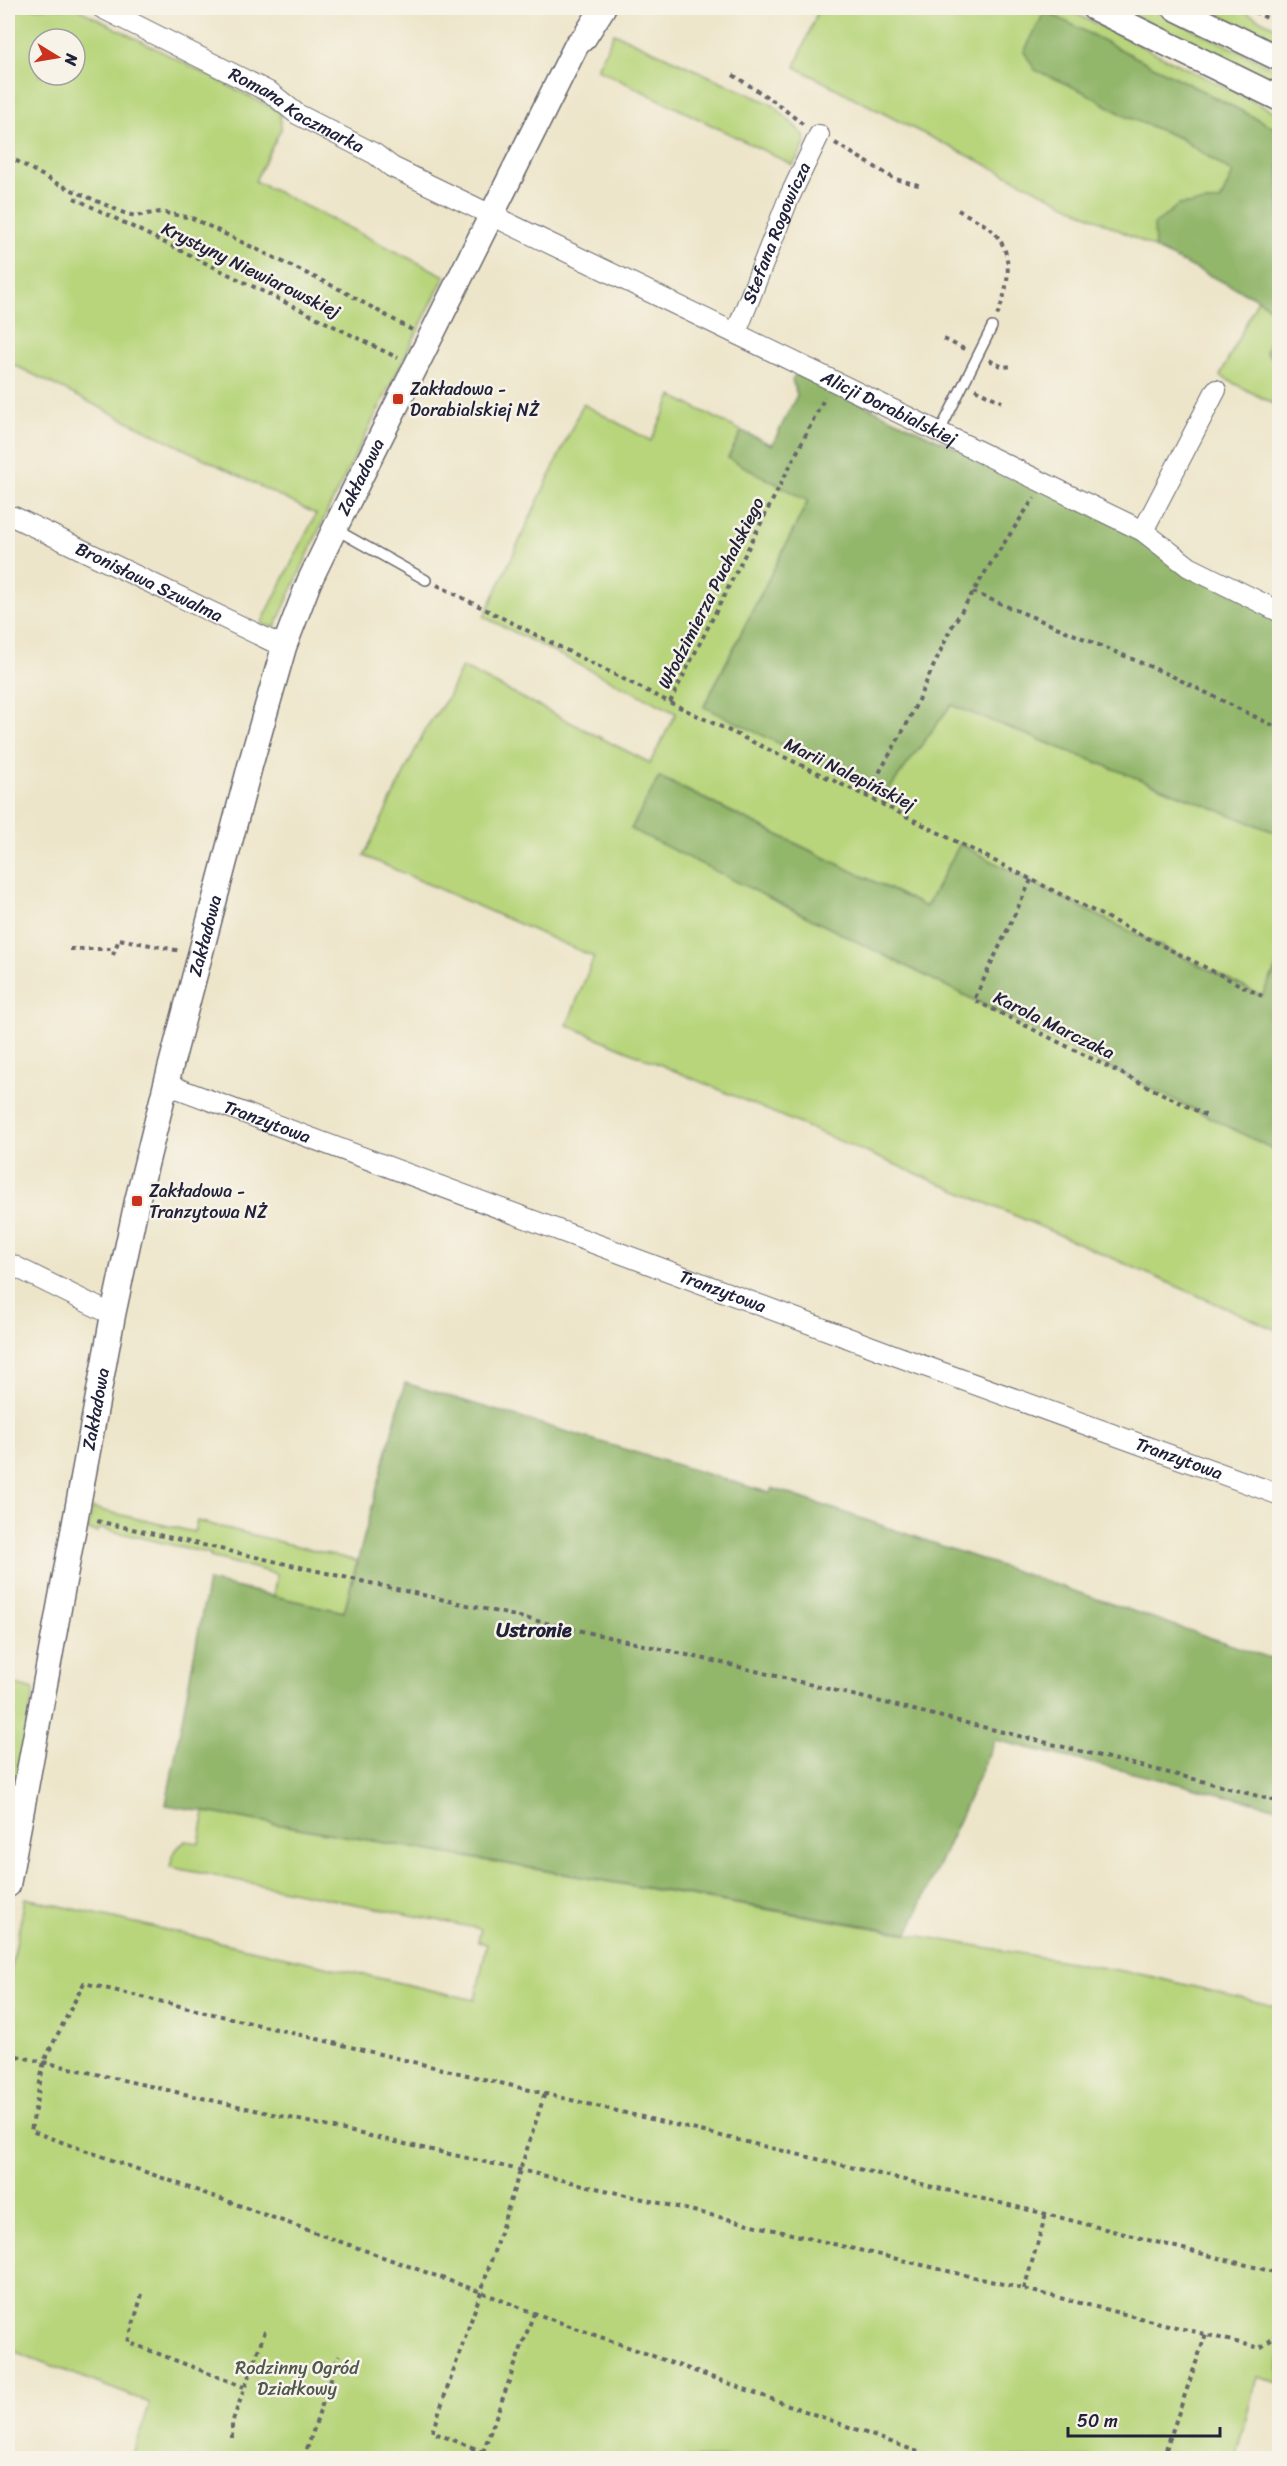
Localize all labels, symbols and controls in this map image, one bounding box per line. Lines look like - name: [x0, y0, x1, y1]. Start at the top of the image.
- north arrow: [27, 27, 87, 87]
- text: N: [56, 51, 87, 69]
- street label: Romana Kaczmarka: [223, 58, 370, 162]
- street label: Stefana Rogowicza: [733, 156, 820, 309]
- street label: Krystyny Niewiarowskiej: [156, 213, 346, 327]
- street label: Alicji Dorabialskiej: [815, 361, 963, 455]
- place label: Zakładowa - Dorabialskiej NŻ: [410, 373, 540, 426]
- marker: Zakładowa - Dorabialskiej NŻ: [391, 392, 405, 406]
- street label: Zakładowa: [328, 433, 393, 521]
- street label: Włodzimierza Puchalskiego: [649, 491, 773, 695]
- street label: Bronisława Szwalma: [70, 533, 228, 631]
- street label: Marii Nalepińskiej: [779, 728, 922, 820]
- street label: Zakładowa: [179, 891, 231, 980]
- street label: Karola Marczaka: [988, 982, 1120, 1068]
- street label: Tranzytowa: [219, 1091, 315, 1153]
- place label: Zakładowa - Tranzytowa NŻ: [149, 1175, 268, 1228]
- marker: Zakładowa - Tranzytowa NŻ: [130, 1194, 144, 1208]
- street label: Tranzytowa: [674, 1260, 771, 1322]
- street label: Zakładowa: [72, 1365, 119, 1453]
- street label: Tranzytowa: [1131, 1428, 1227, 1489]
- district label: Ustronie: [496, 1613, 572, 1648]
- park label: Rodzinny Ogród Działkowy: [235, 2352, 360, 2405]
- scale bar: [1068, 2400, 1220, 2438]
- text: 50 m: [1077, 2405, 1118, 2437]

